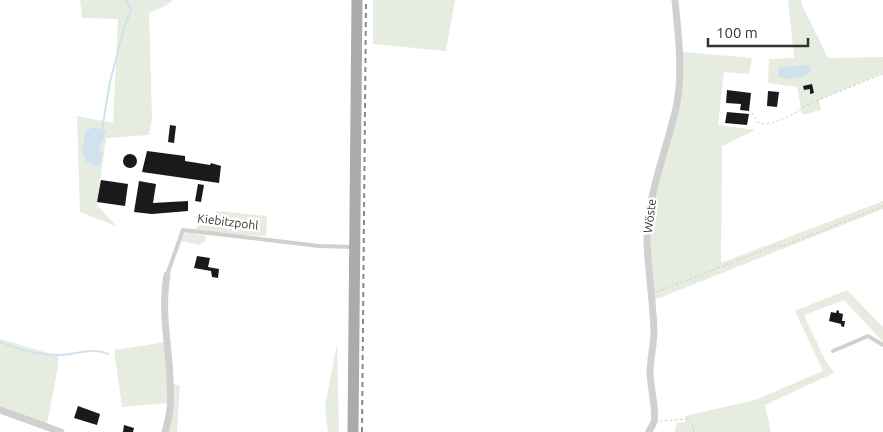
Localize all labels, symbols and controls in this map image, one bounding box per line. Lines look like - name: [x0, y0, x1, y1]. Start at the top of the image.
- scale bar: [708, 15, 808, 47]
- text: 100 m: [716, 24, 758, 41]
- street label: Wöste: [641, 198, 658, 234]
- street label: Kiebitzpohl: [197, 211, 259, 232]

